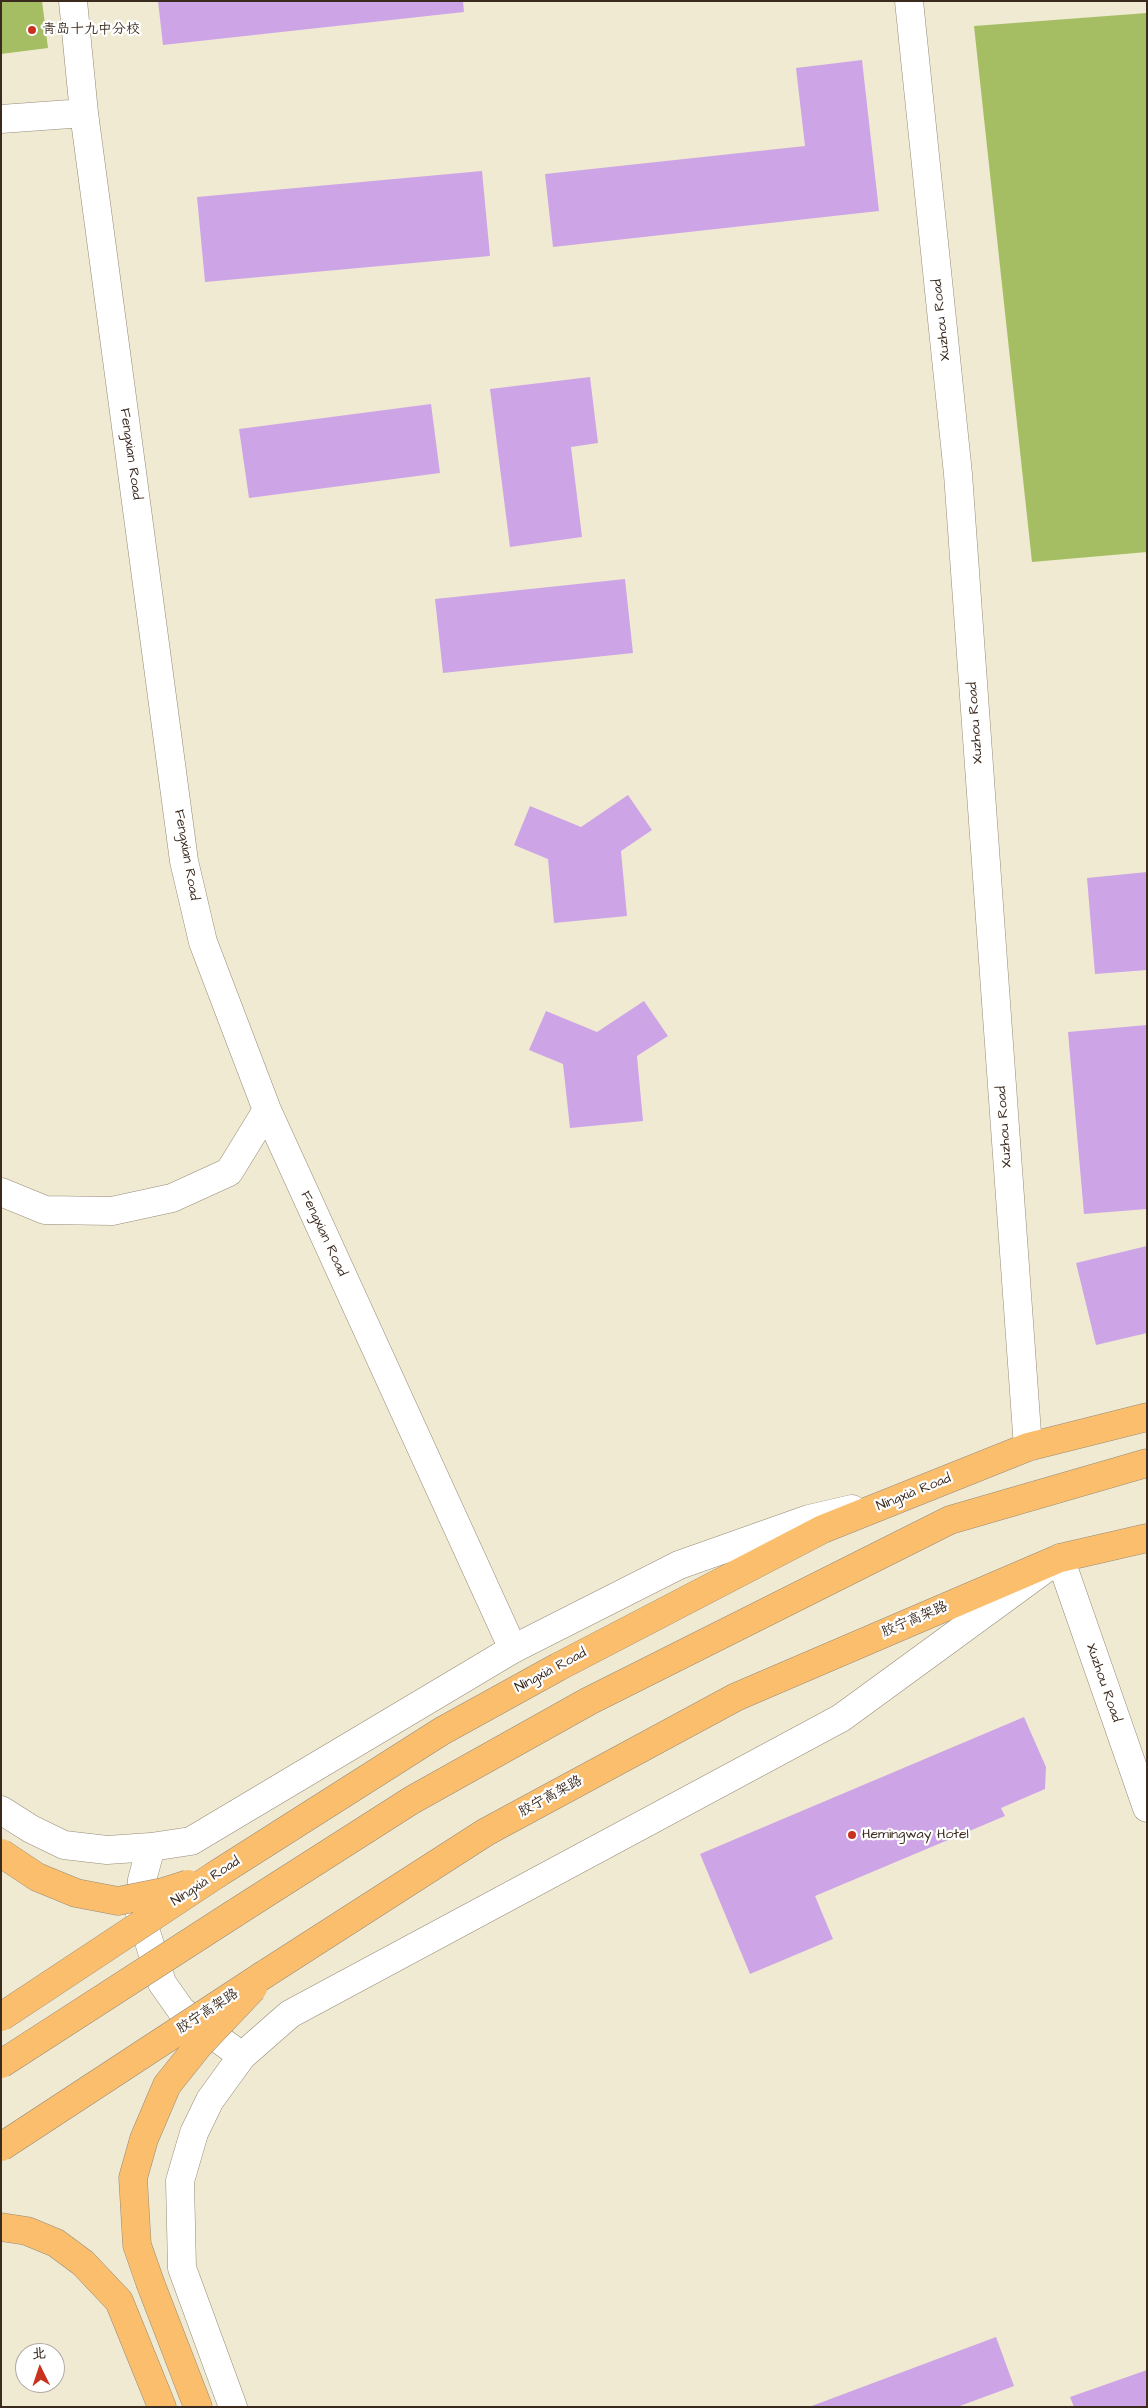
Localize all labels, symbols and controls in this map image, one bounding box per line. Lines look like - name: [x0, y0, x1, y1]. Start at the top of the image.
- place label: 青岛十九中分校: [42, 22, 140, 38]
- marker: 青岛十九中分校: [26, 24, 38, 36]
- street label: Xuzhou Road: [929, 278, 955, 362]
- street label: Fengxian Road: [115, 407, 145, 501]
- street label: Xuzhou Road: [965, 681, 987, 765]
- street label: Fengxian Road: [170, 808, 202, 902]
- street label: Xuzhou Road: [994, 1085, 1016, 1169]
- street label: Fengxian Road: [296, 1189, 350, 1279]
- street label: Níngxià Road: [874, 1470, 954, 1516]
- street label: 胶宁高架路: [880, 1599, 950, 1641]
- street label: Xuzhou Road: [1082, 1641, 1124, 1725]
- street label: Níngxià Road: [512, 1645, 590, 1697]
- street label: 胶宁高架路: [516, 1773, 586, 1821]
- place label: Hemingway Hotel: [862, 1827, 969, 1843]
- marker: Hemingway Hotel: [846, 1829, 858, 1841]
- street label: Níngxià Road: [168, 1854, 244, 1910]
- street label: 胶宁高架路: [174, 1986, 242, 2038]
- north arrow: [15, 2343, 65, 2393]
- text: 北: [31, 2344, 47, 2364]

